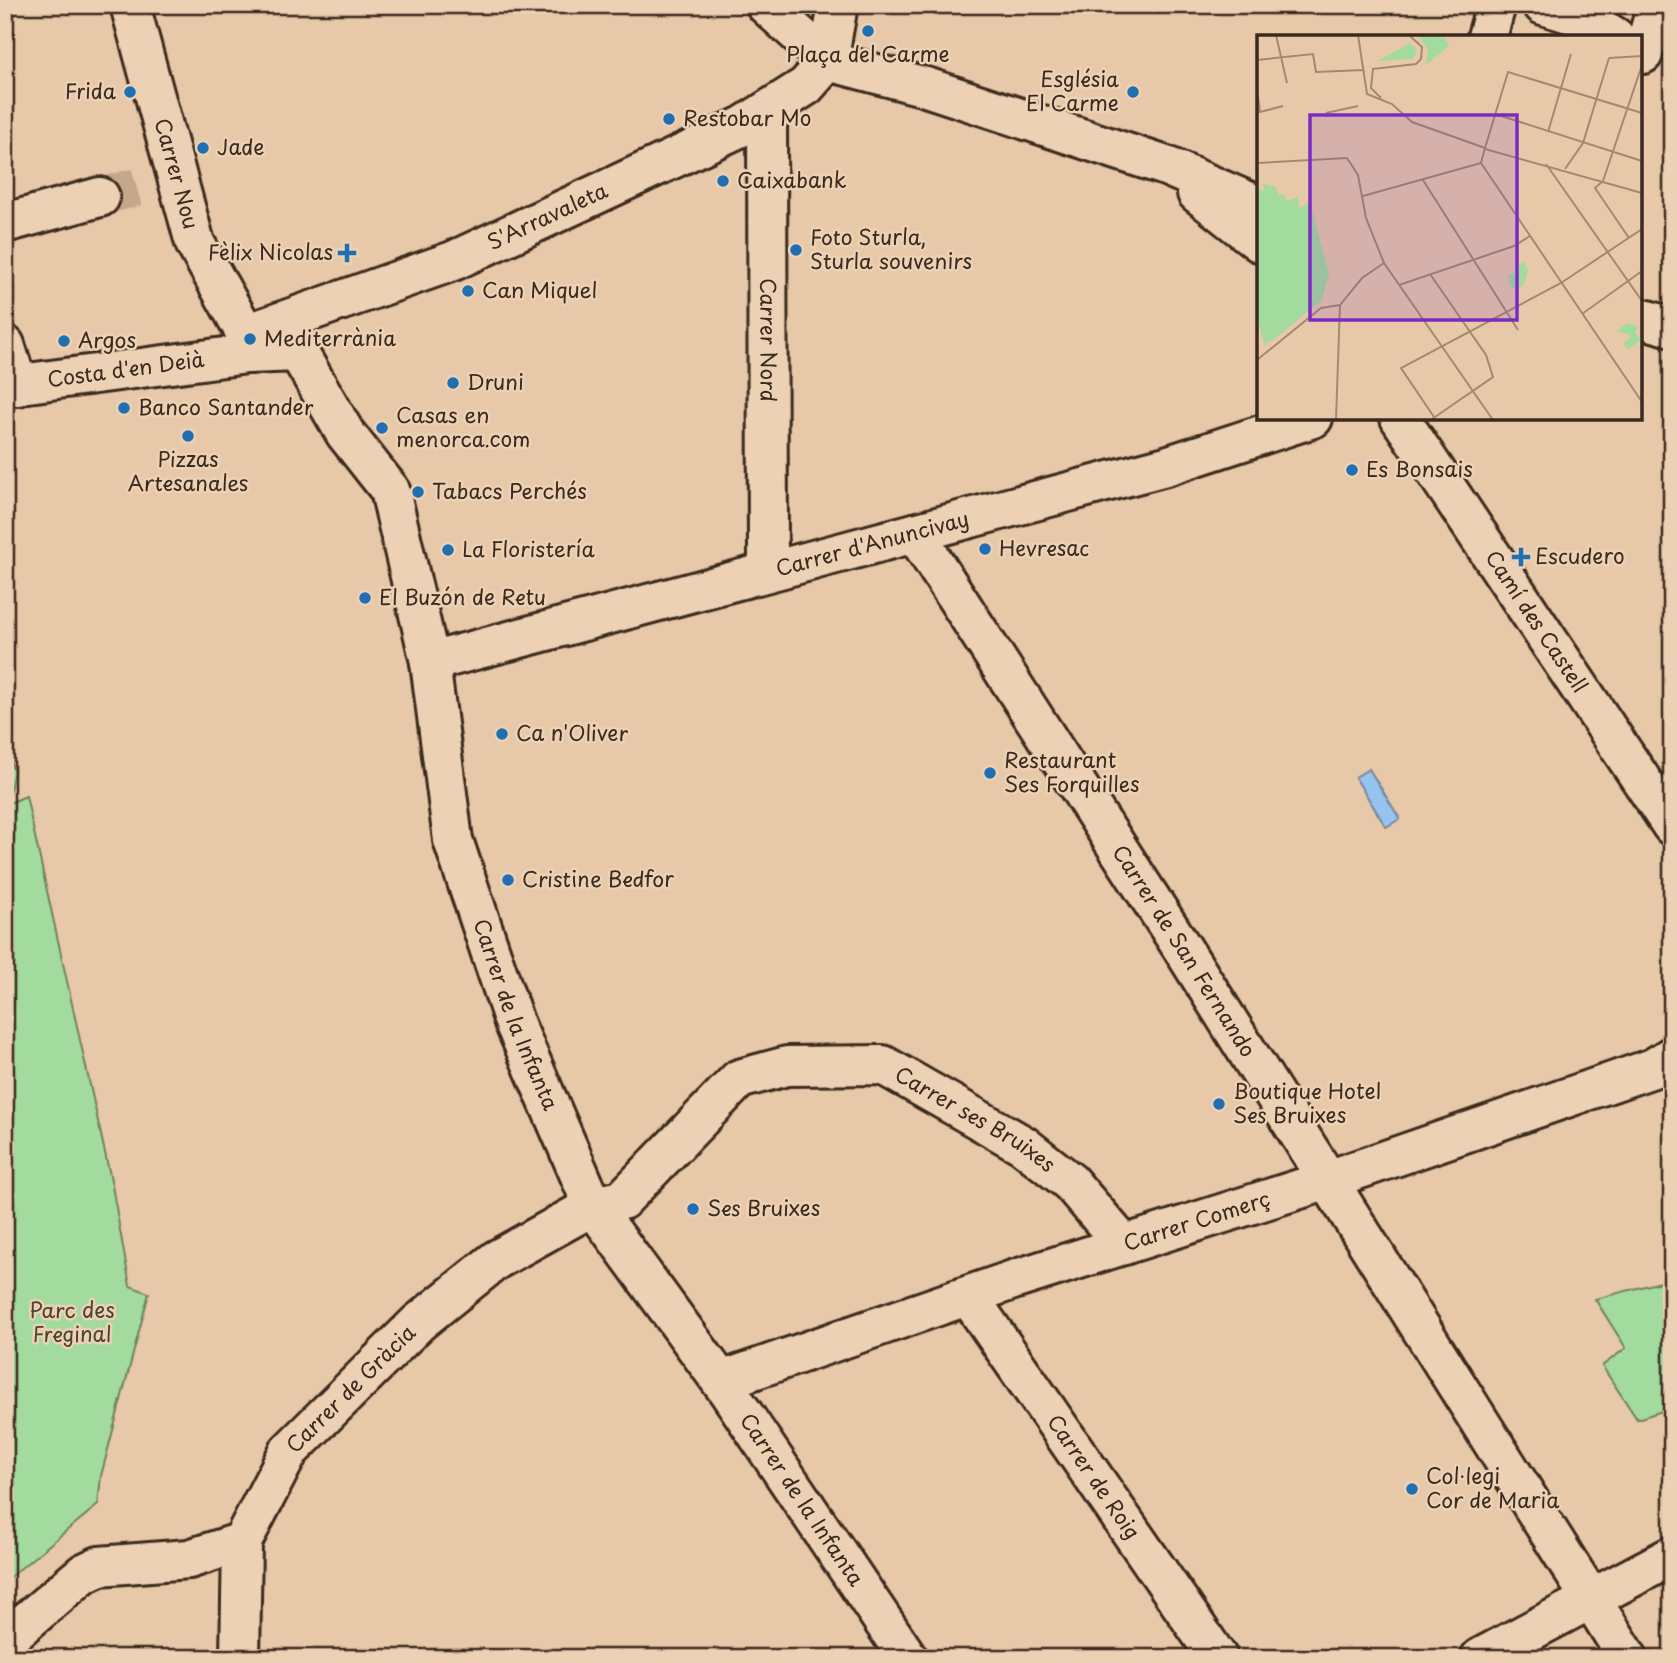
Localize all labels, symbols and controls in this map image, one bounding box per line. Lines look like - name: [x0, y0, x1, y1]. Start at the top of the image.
- marker: Plaça del Carme: [860, 23, 876, 39]
- inset map: [1257, 35, 1642, 420]
- place label: Plaça del Carme: [786, 37, 950, 69]
- place label: Església El Carme: [1026, 62, 1119, 118]
- place label: Frida: [65, 74, 117, 106]
- marker: Frida: [122, 84, 138, 100]
- marker: Església El Carme: [1125, 84, 1141, 100]
- place label: Restobar Mo: [683, 101, 811, 133]
- marker: Restobar Mo: [661, 111, 677, 127]
- street label: Carrer Nou: [148, 114, 208, 232]
- place label: Jade: [217, 130, 264, 162]
- marker: Jade: [195, 140, 211, 156]
- place label: Caixabank: [737, 163, 847, 195]
- street label: S'Arravaleta: [482, 173, 612, 257]
- marker: Caixabank: [715, 173, 731, 189]
- place label: Foto Sturla, Sturla souvenirs: [810, 220, 972, 276]
- place label: Fèlix Nicolas: [208, 235, 333, 267]
- marker: Foto Sturla, Sturla souvenirs: [788, 242, 804, 258]
- marker: Fèlix Nicolas: [339, 245, 355, 261]
- place label: Can Miquel: [482, 273, 597, 305]
- street label: Carrer Nord: [753, 278, 786, 402]
- marker: Can Miquel: [460, 283, 476, 299]
- place label: Mediterrània: [264, 321, 396, 353]
- place label: Argos: [78, 323, 136, 355]
- marker: Mediterrània: [242, 331, 258, 347]
- marker: Argos: [56, 333, 72, 349]
- street label: Costa d'en Deià: [45, 342, 206, 394]
- place label: Druni: [467, 365, 524, 397]
- marker: Druni: [445, 375, 461, 391]
- place label: Banco Santander: [138, 390, 314, 422]
- place label: Casas en menorca.com: [396, 398, 531, 454]
- marker: Banco Santander: [116, 400, 132, 416]
- marker: Casas en menorca.com: [374, 420, 390, 436]
- marker: Pizzas Artesanales: [180, 428, 196, 444]
- place label: Pizzas Artesanales: [128, 442, 248, 498]
- place label: Es Bonsais: [1366, 452, 1473, 484]
- marker: Es Bonsais: [1344, 462, 1360, 478]
- place label: Tabacs Perchés: [432, 474, 587, 506]
- marker: Tabacs Perchés: [410, 484, 426, 500]
- street label: Carrer d'Anuncivay: [772, 501, 972, 583]
- place label: Hevresac: [999, 531, 1089, 563]
- place label: La Floristería: [462, 532, 595, 564]
- place label: Escudero: [1535, 539, 1625, 571]
- marker: Hevresac: [977, 541, 993, 557]
- marker: La Floristería: [440, 542, 456, 558]
- street label: Camí des Castell: [1478, 543, 1597, 699]
- marker: Escudero: [1513, 549, 1529, 565]
- place label: El Buzón de Retu: [379, 580, 546, 612]
- marker: El Buzón de Retu: [357, 590, 373, 606]
- place label: Ca n'Oliver: [516, 716, 628, 748]
- marker: Ca n'Oliver: [494, 726, 510, 742]
- place label: Restaurant Ses Forquilles: [1004, 743, 1140, 799]
- marker: Restaurant Ses Forquilles: [982, 765, 998, 781]
- street label: Carrer de San Fernando: [1106, 838, 1265, 1063]
- place label: Cristine Bedfor: [522, 862, 674, 894]
- marker: Cristine Bedfor: [500, 872, 516, 888]
- street label: Carrer de la Infanta: [466, 914, 568, 1115]
- street label: Carrer ses Bruixes: [889, 1057, 1063, 1179]
- place label: Boutique Hotel Ses Bruixes: [1233, 1074, 1381, 1130]
- marker: Boutique Hotel Ses Bruixes: [1211, 1096, 1227, 1112]
- street label: Carrer Comerç: [1119, 1181, 1274, 1258]
- place label: Ses Bruixes: [707, 1191, 820, 1223]
- marker: Ses Bruixes: [685, 1201, 701, 1217]
- park label: Parc des Freginal: [29, 1293, 115, 1349]
- street label: Carrer de Gràcia: [278, 1316, 422, 1460]
- street label: Carrer de la Infanta: [733, 1406, 873, 1592]
- street label: Carrer de Roig: [1040, 1407, 1150, 1545]
- place label: Col·legi Cor de Maria: [1426, 1459, 1560, 1515]
- marker: Col·legi Cor de Maria: [1404, 1481, 1420, 1497]

